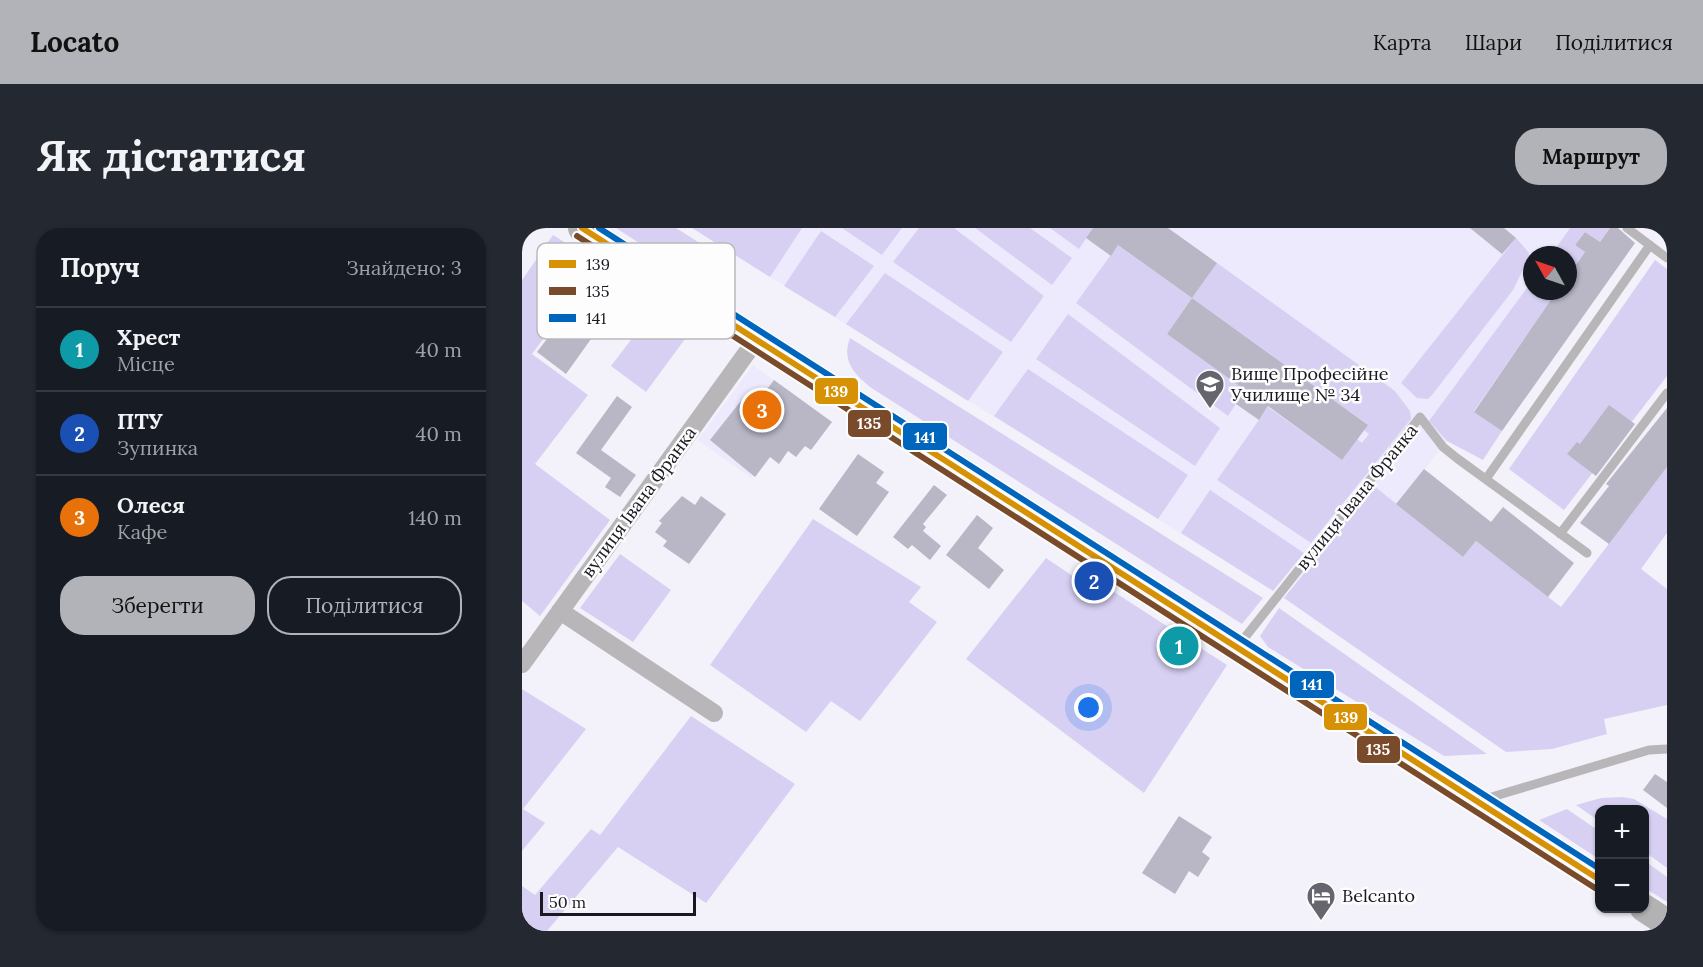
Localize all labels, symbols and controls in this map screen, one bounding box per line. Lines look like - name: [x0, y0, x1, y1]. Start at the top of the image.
- text: Locato: [30, 24, 119, 60]
- text: Карта: [1373, 29, 1432, 56]
- text: Шари: [1465, 29, 1522, 56]
- text: Поділитися: [1555, 29, 1673, 56]
- button: Маршрут: [1515, 128, 1667, 185]
- text: Як дістатися: [36, 129, 306, 183]
- legend: [537, 243, 735, 339]
- north arrow: [1523, 246, 1577, 300]
- text: Поруч: [60, 251, 140, 284]
- text: 139: [586, 254, 610, 274]
- text: Знайдено: 3: [346, 255, 462, 280]
- text: 135: [586, 281, 609, 301]
- text: 141: [586, 308, 606, 328]
- text: Хрест: [117, 323, 180, 351]
- text: 1: [75, 337, 84, 362]
- text: 40 m: [416, 337, 462, 362]
- text: Місце: [117, 351, 175, 376]
- place label: Вище Професійне Училище № 34: [1230, 362, 1389, 406]
- school or university icon: Вище Професійне Училище № 34: [1194, 368, 1226, 410]
- line badge: 139: [814, 377, 859, 405]
- text: 139: [824, 381, 848, 401]
- pin: 3: [742, 388, 782, 432]
- text: ПТУ: [117, 407, 163, 435]
- line badge: 135: [847, 409, 892, 438]
- text: 135: [857, 413, 881, 433]
- street label: вулиця Івана Франка: [1291, 419, 1423, 574]
- text: 2: [74, 421, 85, 446]
- text: 40 m: [416, 421, 462, 446]
- street label: вулиця Івана Франка: [576, 422, 701, 582]
- line badge: 141: [902, 422, 948, 451]
- text: 141: [914, 427, 936, 447]
- text: Зупинка: [117, 435, 198, 460]
- text: Олеся: [117, 491, 185, 519]
- text: 3: [74, 505, 85, 530]
- text: 140 m: [408, 505, 462, 530]
- text: Кафе: [117, 519, 167, 544]
- pin: 2: [1074, 558, 1114, 604]
- button: Зберегти: [60, 576, 255, 635]
- button: Поділитися: [267, 576, 462, 635]
- pin: 1: [1160, 624, 1198, 668]
- line badge: 141: [1289, 670, 1335, 699]
- text: 141: [1301, 674, 1323, 694]
- your location: [1074, 693, 1103, 722]
- line badge: 139: [1323, 703, 1368, 731]
- text: 139: [1334, 707, 1358, 727]
- line badge: 135: [1356, 735, 1401, 764]
- text: 135: [1366, 739, 1390, 759]
- map controls: [1595, 805, 1649, 913]
- button: +: [1595, 805, 1649, 859]
- button: −: [1595, 859, 1649, 913]
- hotel icon: Belcanto: [1305, 880, 1337, 922]
- place label: Belcanto: [1342, 884, 1415, 907]
- scale bar: [540, 889, 696, 916]
- text: 50 m: [549, 892, 586, 912]

